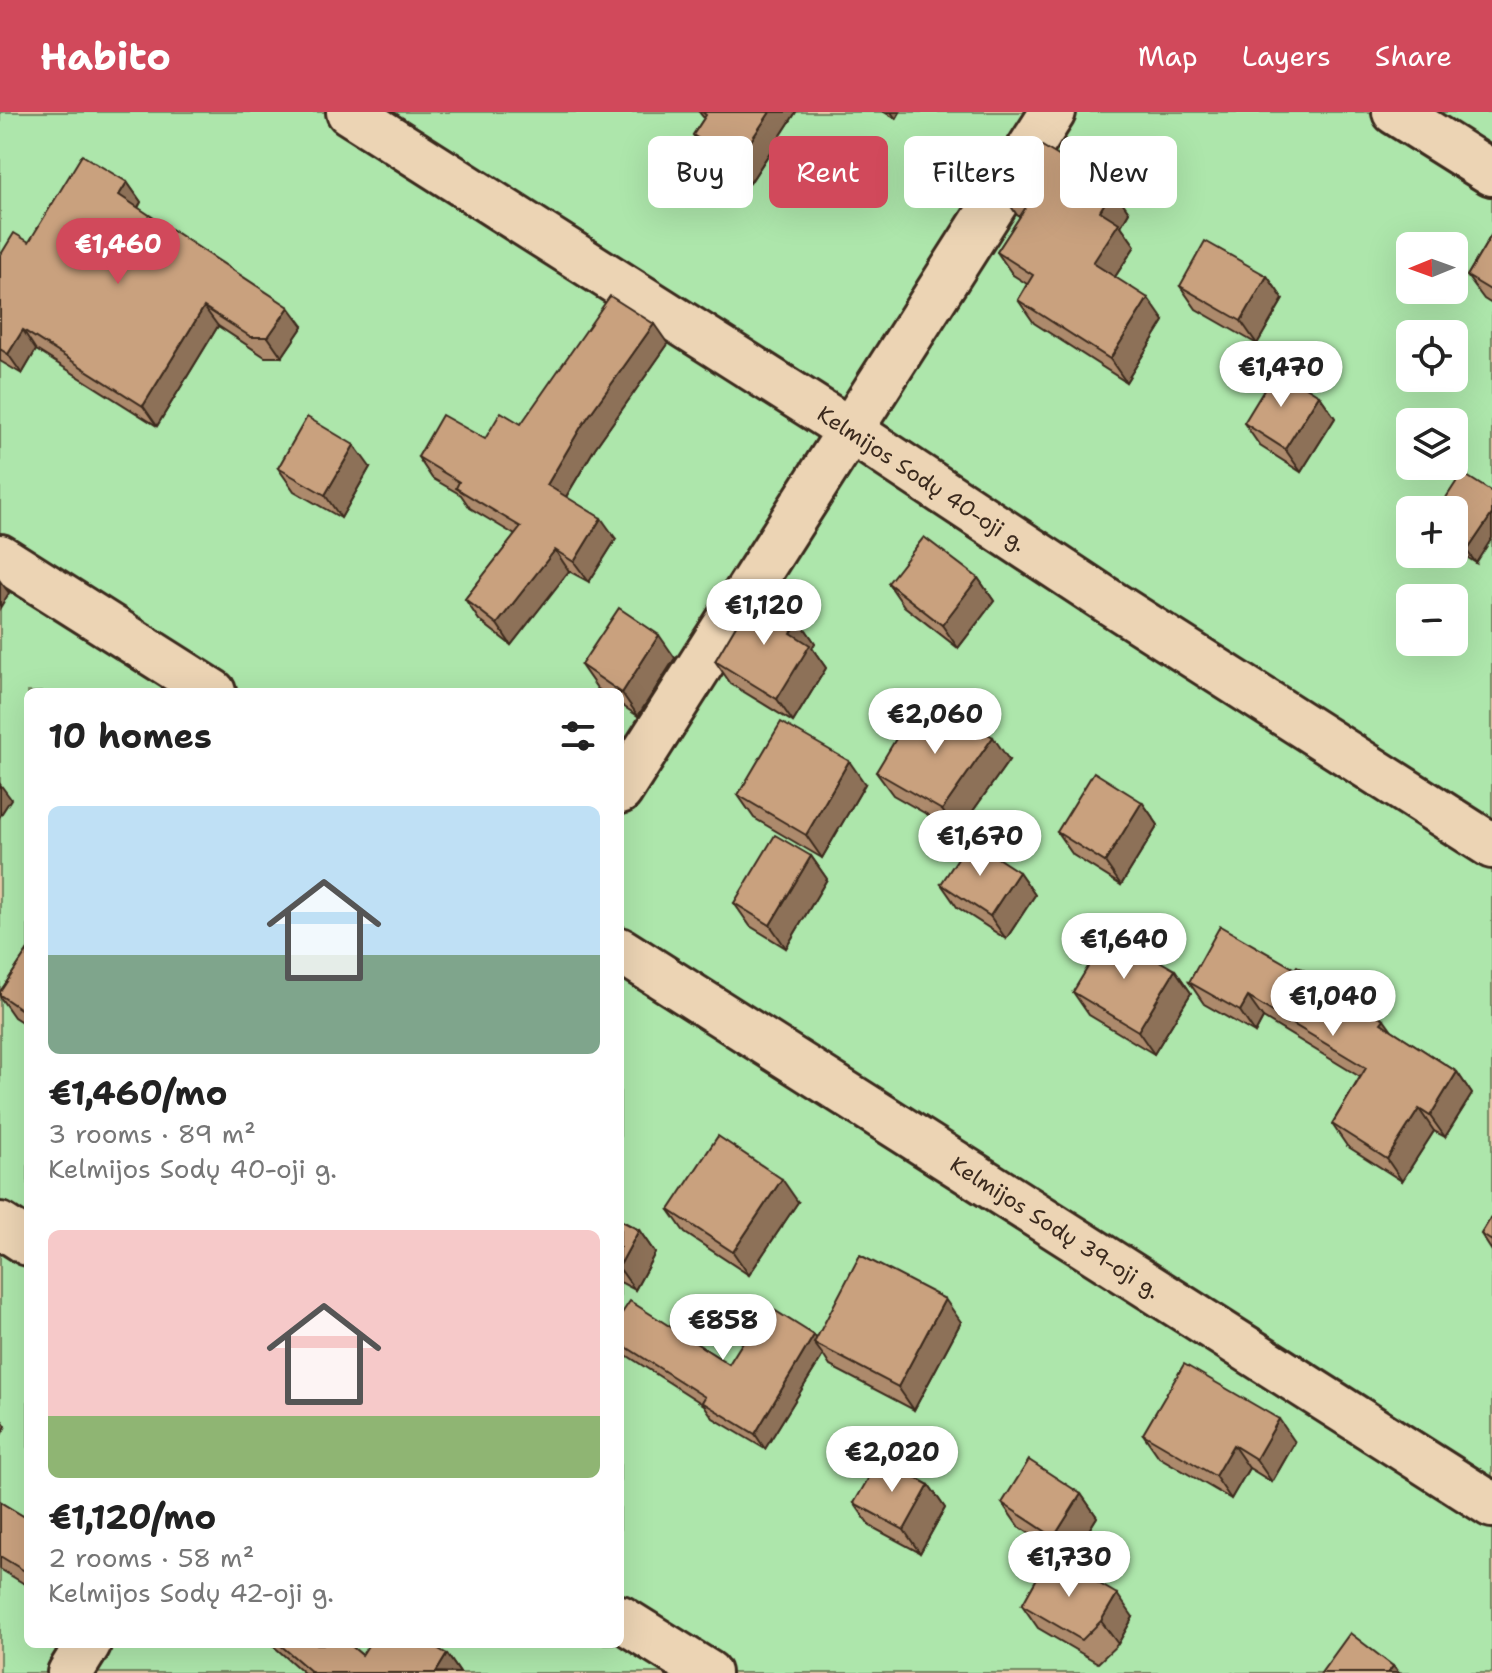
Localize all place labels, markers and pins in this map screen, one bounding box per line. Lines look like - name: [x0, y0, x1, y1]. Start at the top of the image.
- pin: €1,460: [53, 218, 183, 286]
- pin: €1,470: [1216, 341, 1346, 409]
- pin: €1,120: [699, 579, 829, 647]
- pin: €2,060: [870, 688, 1000, 756]
- pin: €1,670: [915, 810, 1045, 878]
- pin: €1,640: [1059, 913, 1189, 981]
- pin: €1,040: [1268, 970, 1398, 1038]
- pin: €858: [676, 1294, 770, 1362]
- pin: €2,020: [827, 1426, 957, 1494]
- pin: €1,730: [1004, 1531, 1134, 1599]

